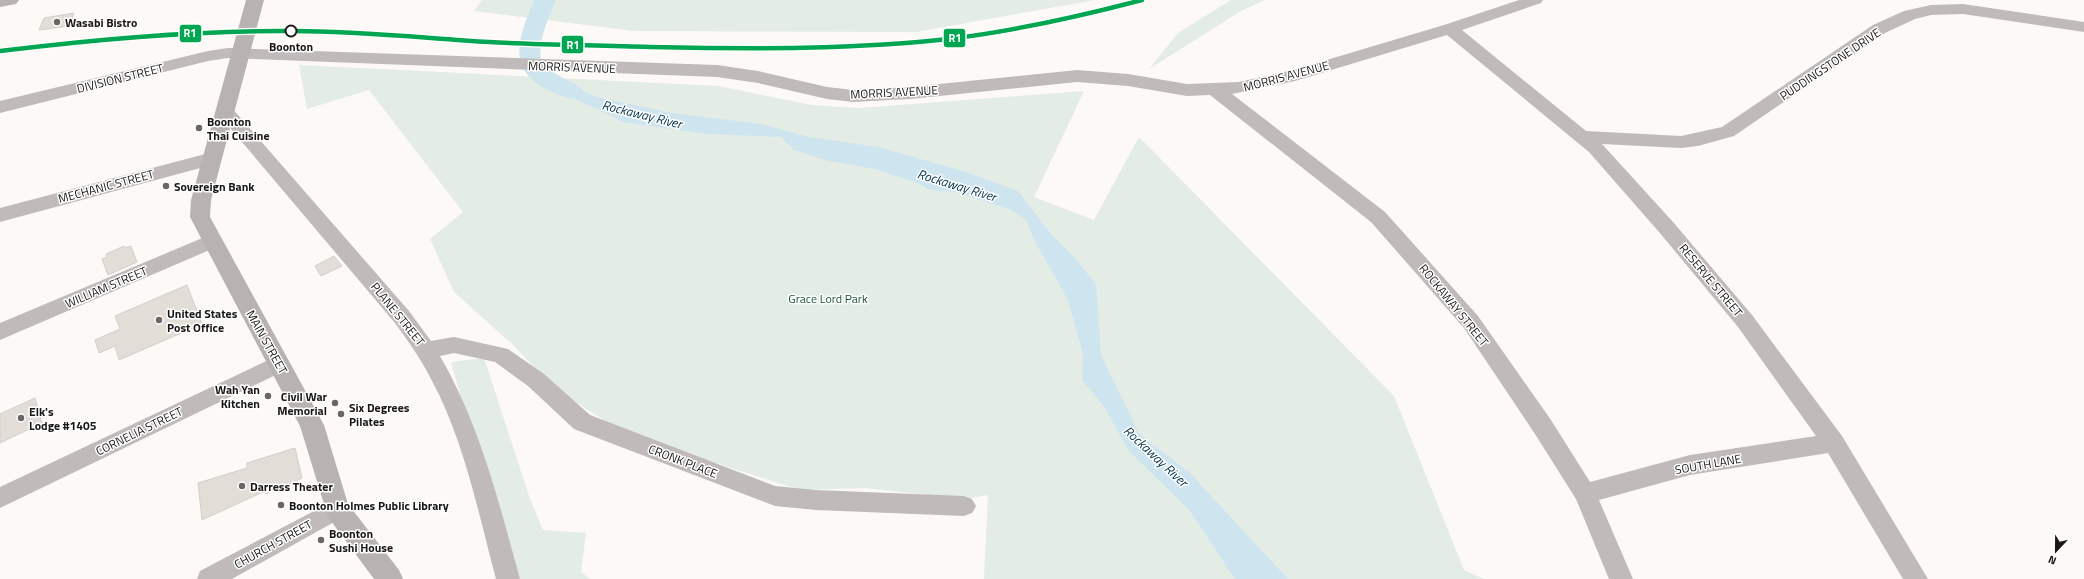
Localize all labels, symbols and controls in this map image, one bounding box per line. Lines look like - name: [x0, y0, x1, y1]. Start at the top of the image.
- place label: Wasabi Bistro: [65, 13, 137, 32]
- marker: Wasabi Bistro: [52, 17, 62, 27]
- street label: PUDDINGSTONE DRIVE: [1776, 23, 1885, 105]
- line badge: R1: [179, 24, 202, 43]
- marker: Boonton: [284, 24, 298, 38]
- text: R1: [184, 25, 196, 41]
- line badge: R1: [943, 28, 966, 48]
- text: R1: [949, 30, 961, 46]
- line badge: R1: [561, 35, 584, 54]
- place label: Boonton: [269, 37, 313, 56]
- text: R1: [567, 37, 579, 53]
- street label: MORRIS AVENUE: [1241, 55, 1331, 97]
- street label: MORRIS AVENUE: [528, 56, 617, 78]
- street label: DIVISION STREET: [75, 58, 166, 98]
- street label: MORRIS AVENUE: [850, 80, 939, 104]
- water label: Rockaway River: [600, 94, 686, 134]
- place label: Boonton Thai Cuisine: [207, 112, 270, 145]
- marker: Boonton Thai Cuisine: [194, 123, 204, 133]
- street label: MECHANIC STREET: [56, 164, 157, 208]
- water label: Rockaway River: [915, 164, 1001, 207]
- place label: Sovereign Bank: [174, 177, 255, 196]
- marker: Sovereign Bank: [161, 181, 171, 191]
- street label: RESERVE STREET: [1675, 239, 1748, 321]
- street label: ROCKAWAY STREET: [1415, 260, 1494, 351]
- street label: WILLIAM STREET: [62, 261, 151, 313]
- street label: PLANE STREET: [366, 278, 430, 351]
- park label: Grace Lord Park: [788, 289, 868, 308]
- place label: United States Post Office: [167, 304, 238, 337]
- street label: MAIN STREET: [242, 306, 293, 378]
- marker: United States Post Office: [154, 315, 164, 325]
- place label: Wah Yan Kitchen: [215, 380, 260, 413]
- place label: Civil War Memorial: [277, 387, 328, 420]
- marker: Wah Yan Kitchen: [263, 391, 273, 401]
- marker: Civil War Memorial: [330, 398, 340, 408]
- place label: Six Degrees Pilates: [349, 398, 410, 431]
- street label: CORNELIA STREET: [92, 401, 186, 460]
- place label: Elk's Lodge #1405: [29, 402, 97, 435]
- marker: Six Degrees Pilates: [336, 409, 346, 419]
- marker: Elk's Lodge #1405: [16, 413, 26, 423]
- water label: Rockaway River: [1119, 421, 1194, 492]
- street label: CRONK PLACE: [646, 439, 721, 483]
- street label: SOUTH LANE: [1673, 449, 1743, 479]
- place label: Darress Theater: [250, 477, 333, 496]
- marker: Darress Theater: [237, 481, 247, 491]
- place label: Boonton Holmes Public Library: [289, 496, 449, 515]
- marker: Boonton Holmes Public Library: [276, 500, 286, 510]
- street label: CHURCH STREET: [230, 514, 316, 573]
- place label: Boonton Sushi House: [329, 524, 393, 557]
- north arrow: [2036, 531, 2076, 571]
- marker: Boonton Sushi House: [316, 535, 326, 545]
- text: N: [2046, 551, 2059, 569]

